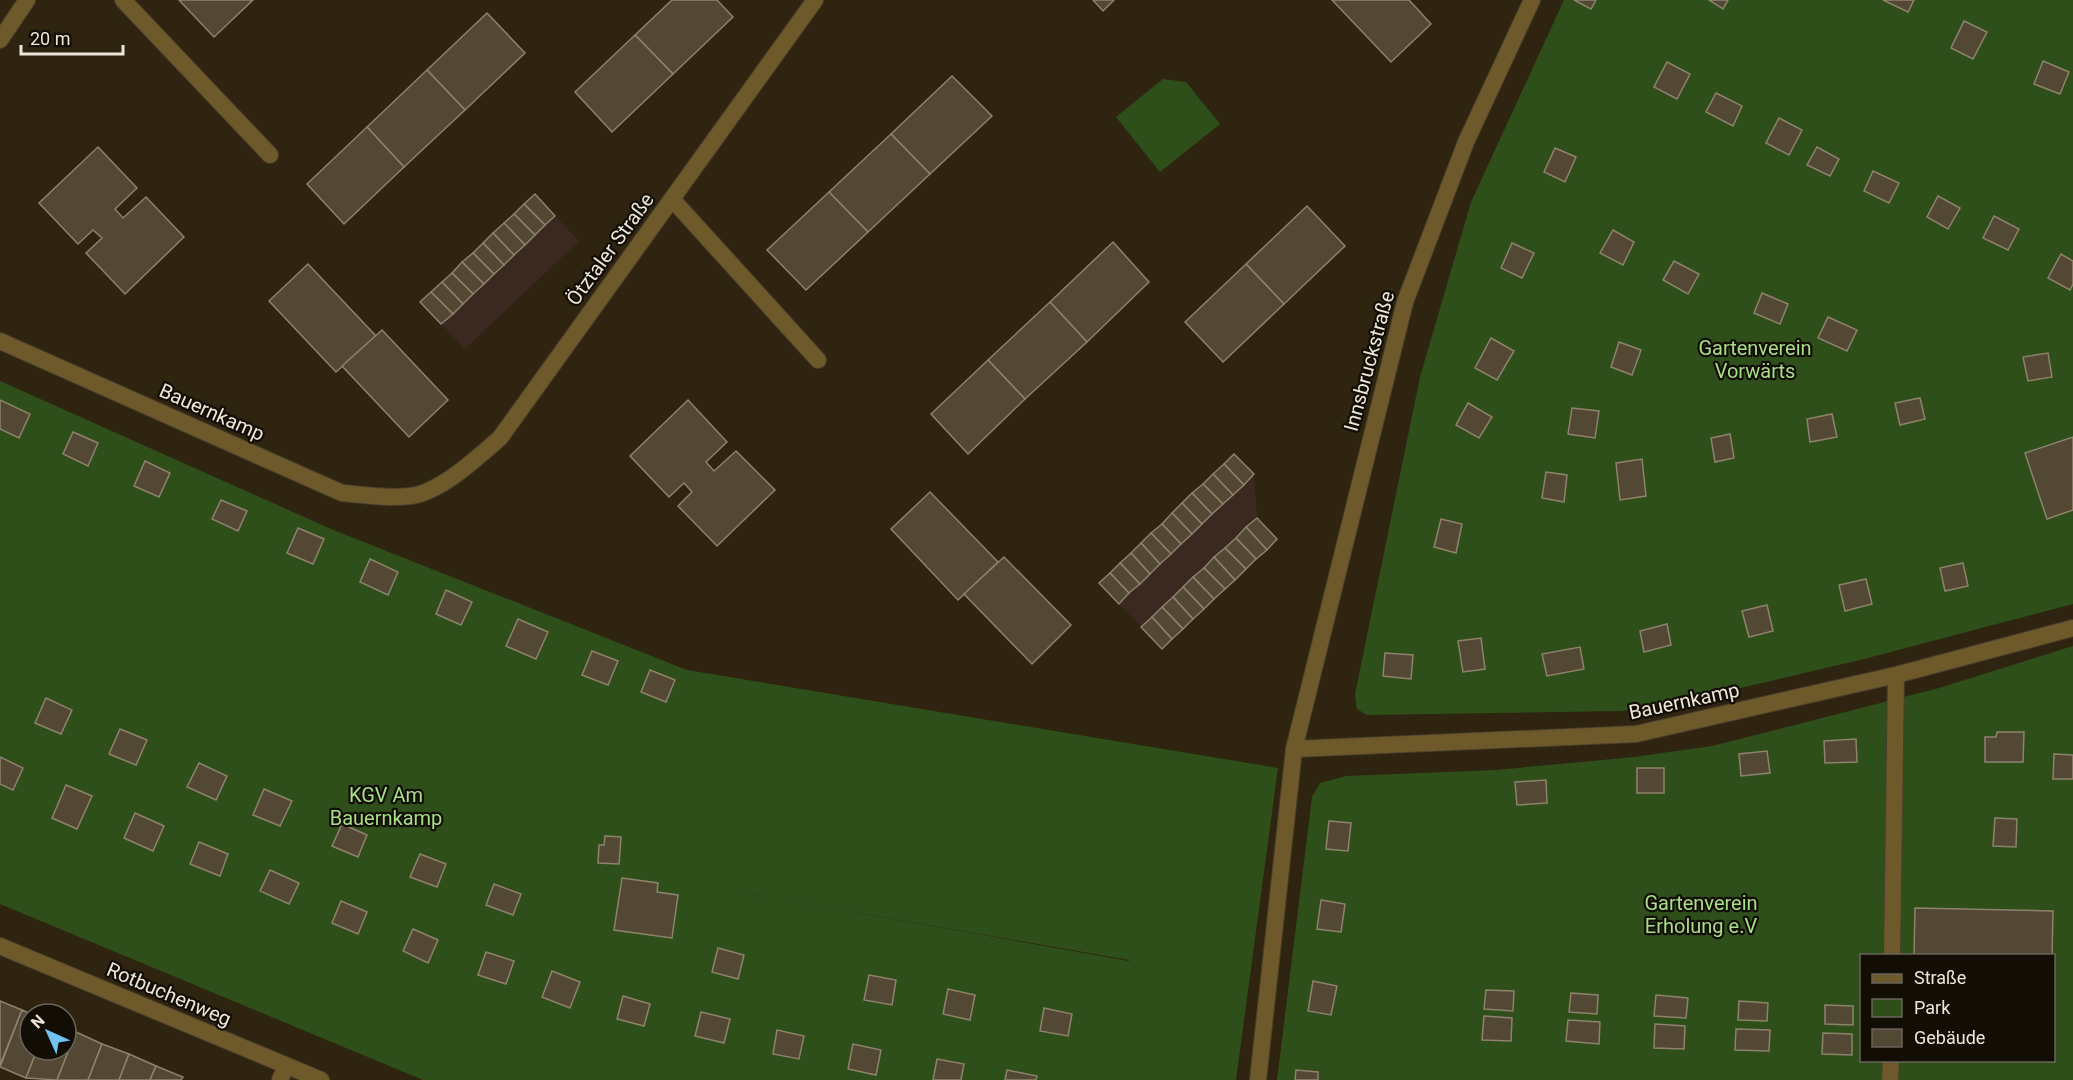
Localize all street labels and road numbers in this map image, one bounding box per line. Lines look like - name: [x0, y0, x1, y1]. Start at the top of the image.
- street label: Ötztaler Straße: [561, 188, 659, 310]
- street label: Innsbruckstraße: [1339, 288, 1399, 434]
- street label: Bauernkamp: [156, 378, 268, 446]
- street label: Bauernkamp: [1626, 678, 1742, 724]
- street label: Rotbuchenweg: [103, 957, 235, 1031]

